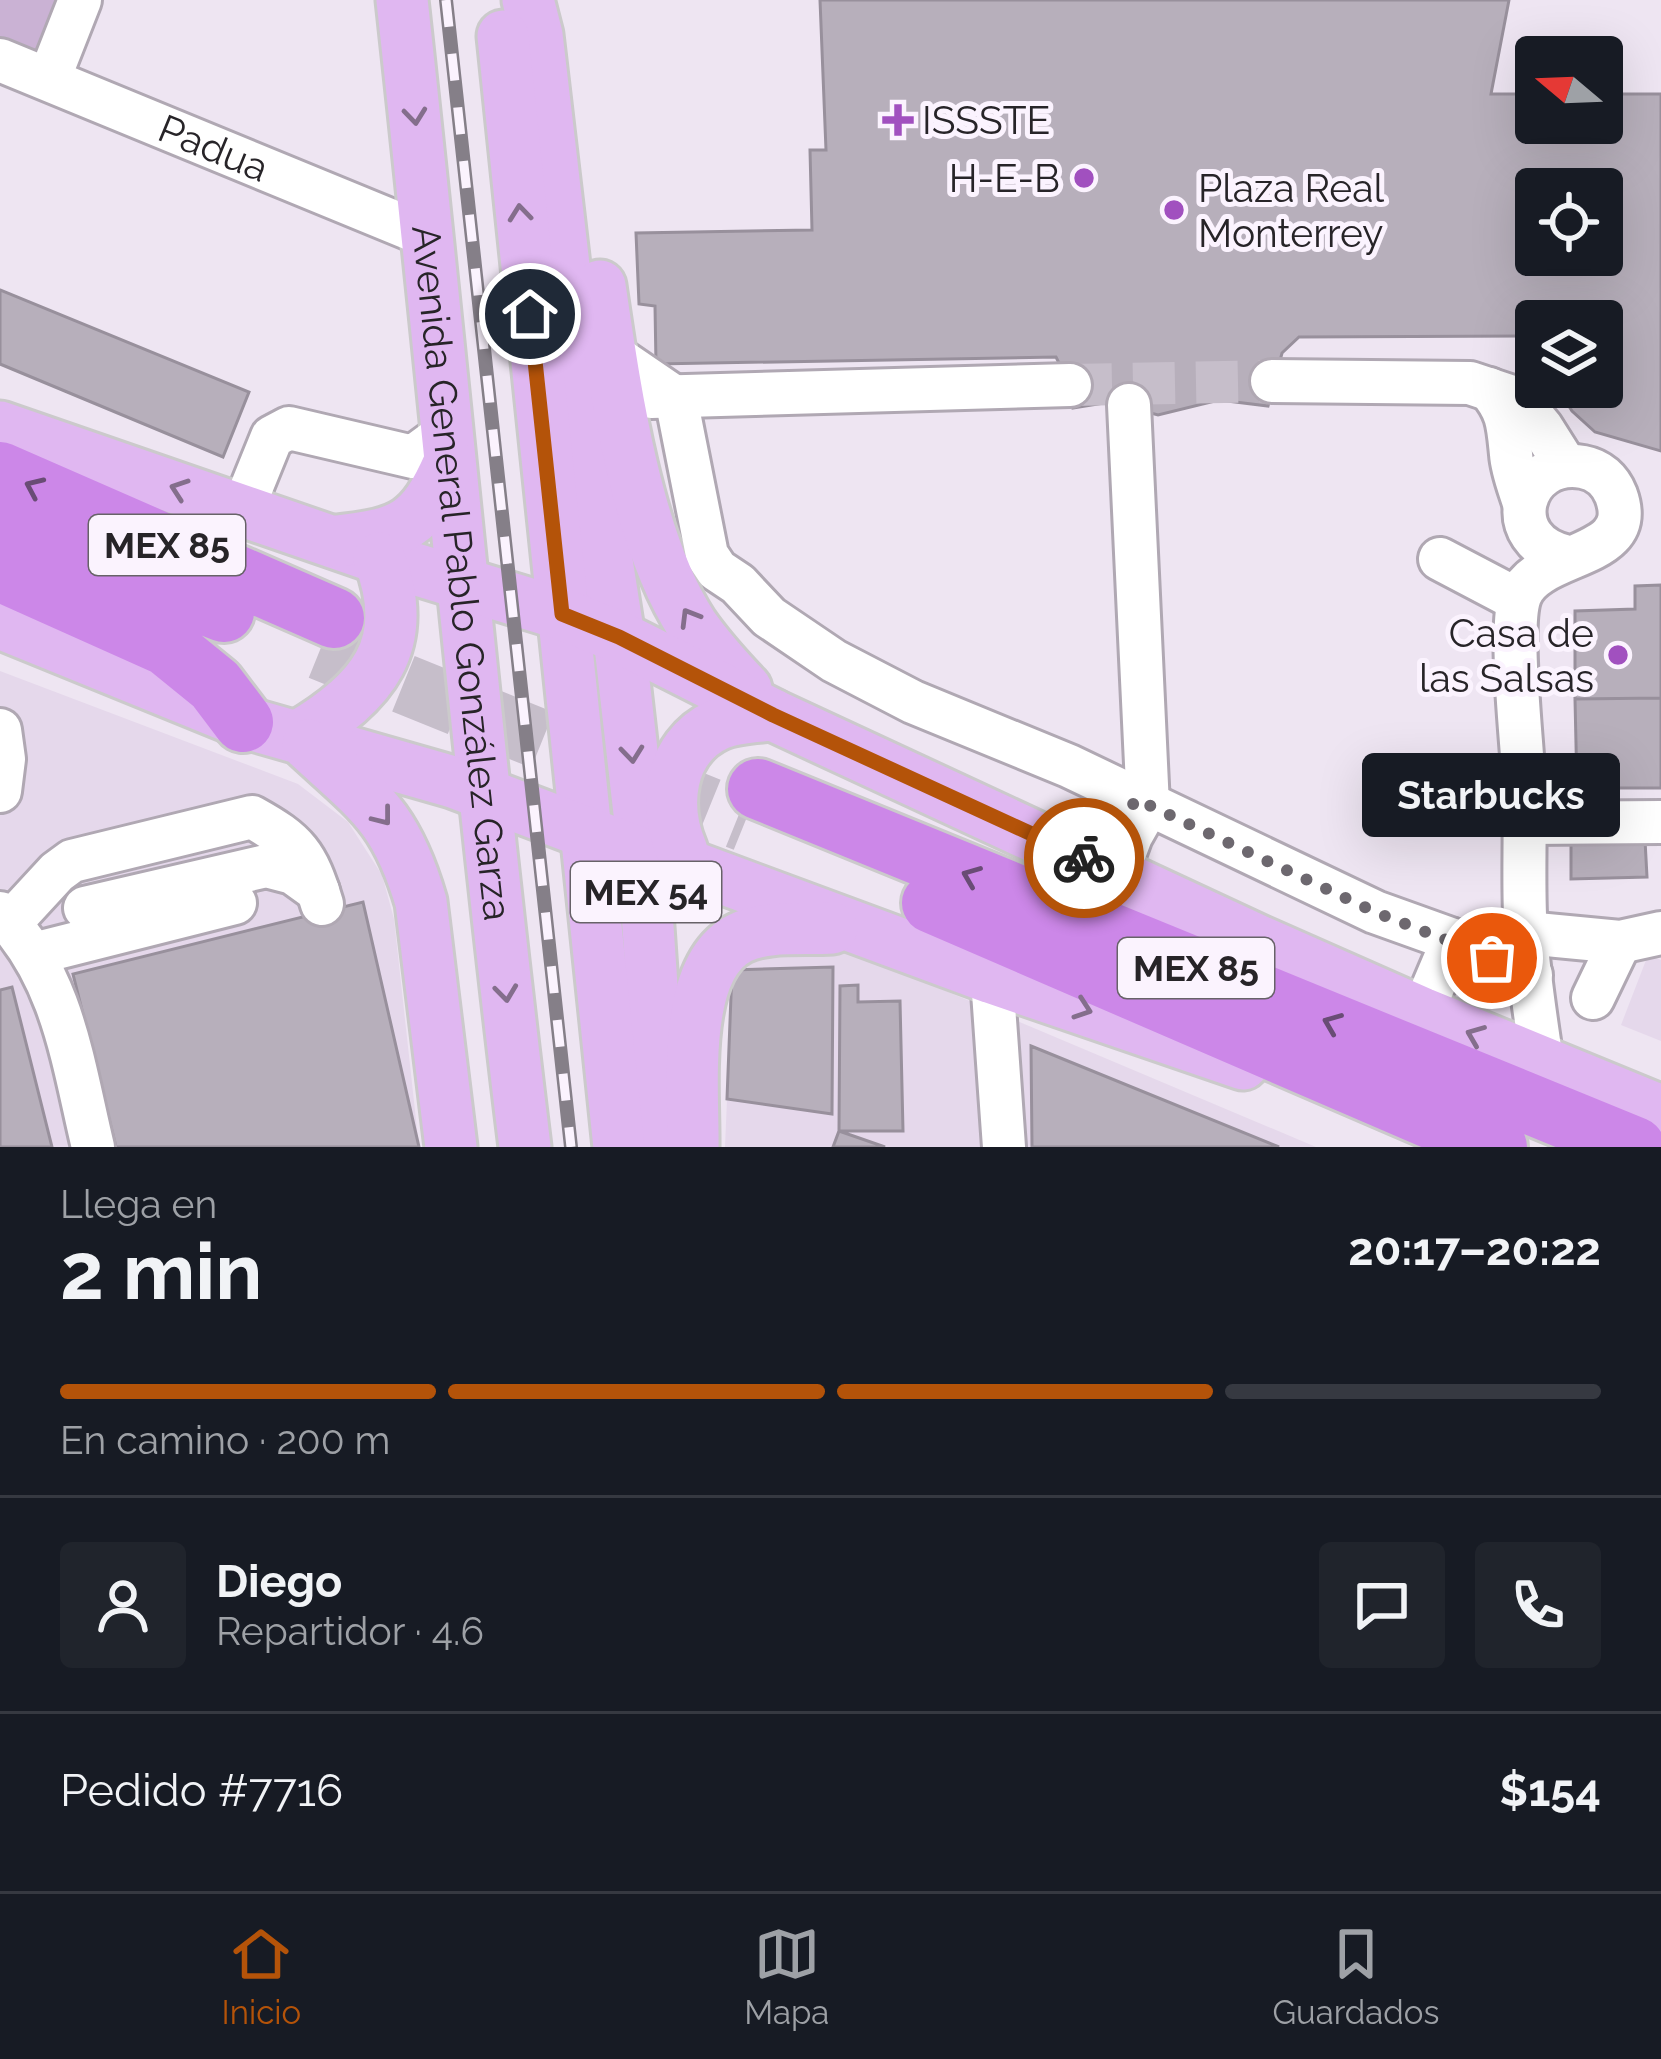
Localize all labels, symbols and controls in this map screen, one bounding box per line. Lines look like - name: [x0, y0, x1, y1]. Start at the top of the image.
- north arrow: [1515, 36, 1623, 144]
- map controls: [1515, 36, 1623, 408]
- place label: ISSSTE: [922, 97, 1050, 143]
- street label: Padua: [152, 105, 275, 191]
- one-way arrow: [402, 107, 427, 126]
- marker: ISSSTE: [885, 107, 911, 133]
- place label: H-E-B: [949, 155, 1060, 201]
- marker: H-E-B: [1071, 165, 1097, 191]
- place label: Plaza Real Monterrey: [1198, 165, 1384, 256]
- button: locate: [1515, 168, 1623, 276]
- marker: Plaza Real Monterrey: [1161, 197, 1187, 223]
- one-way arrow: [508, 203, 533, 222]
- street label: Avenida General Pablo González Garza: [403, 223, 521, 923]
- pin: [479, 263, 581, 365]
- icon: home: [497, 281, 563, 347]
- button: layers: [1515, 300, 1623, 408]
- one-way arrow: [25, 478, 47, 502]
- one-way arrow: [170, 479, 191, 503]
- road number: MEX 85: [89, 515, 245, 575]
- one-way arrow: [681, 608, 703, 630]
- place label: Casa de las Salsas: [1419, 610, 1594, 701]
- marker: Casa de las Salsas: [1605, 642, 1631, 668]
- one-way arrow: [619, 744, 644, 763]
- callout: Starbucks: [1363, 754, 1621, 838]
- text: Starbucks: [1397, 772, 1585, 818]
- courier: [1024, 798, 1144, 918]
- one-way arrow: [369, 804, 390, 826]
- icon: bike: [1051, 825, 1117, 891]
- road number: MEX 54: [571, 862, 721, 922]
- one-way arrow: [962, 866, 983, 890]
- pin: [1441, 907, 1543, 1009]
- icon: bag: [1459, 925, 1525, 991]
- road number: MEX 85: [1118, 938, 1274, 998]
- one-way arrow: [492, 983, 518, 1002]
- one-way arrow: [1071, 995, 1092, 1019]
- one-way arrow: [1323, 1013, 1344, 1038]
- one-way arrow: [1466, 1025, 1487, 1049]
- text: Llega en: [60, 1181, 217, 1227]
- text: 20:17–20:22: [1348, 1223, 1601, 1276]
- text: 2 min: [60, 1226, 262, 1317]
- text: En camino · 200 m: [60, 1417, 390, 1463]
- button: person: [60, 1542, 186, 1668]
- button: chat: [1319, 1542, 1445, 1668]
- button: phone: [1475, 1542, 1601, 1668]
- text: Diego: [216, 1555, 342, 1608]
- text: Repartidor · 4.6: [216, 1608, 484, 1654]
- text: Pedido #7716: [60, 1764, 343, 1817]
- text: $154: [1500, 1764, 1601, 1817]
- tab: Inicio: [222, 1921, 301, 2032]
- tab: Mapa: [744, 1921, 829, 2032]
- tab: Guardados: [1272, 1921, 1439, 2032]

